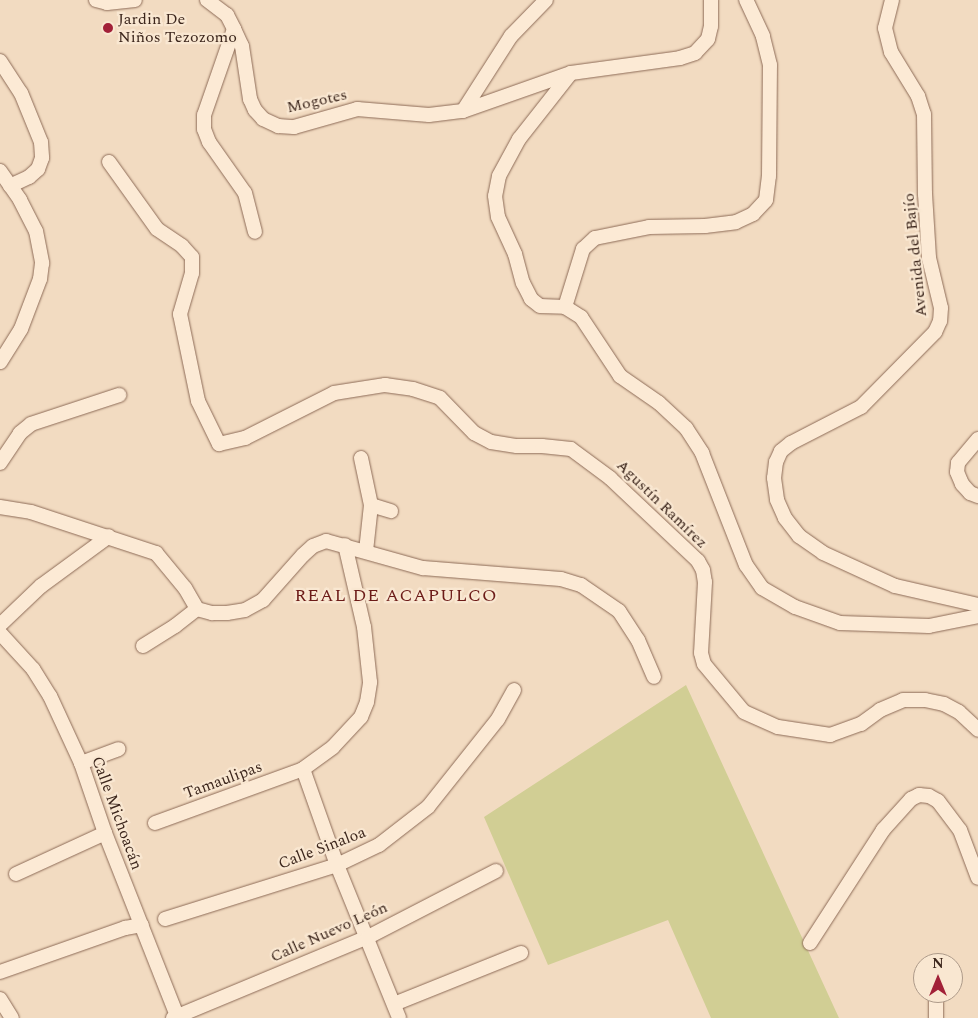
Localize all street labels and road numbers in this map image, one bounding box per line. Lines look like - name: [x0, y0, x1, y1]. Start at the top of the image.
- street label: Mogotes: [285, 85, 349, 117]
- street label: Avenida del Bajío: [899, 192, 931, 318]
- street label: Agustín Ramírez: [612, 456, 712, 552]
- street label: Calle Michoacán: [88, 754, 146, 872]
- street label: Tamaulipas: [181, 757, 265, 803]
- street label: Calle Sinaloa: [276, 823, 368, 873]
- street label: Calle Nuevo León: [267, 898, 391, 966]

